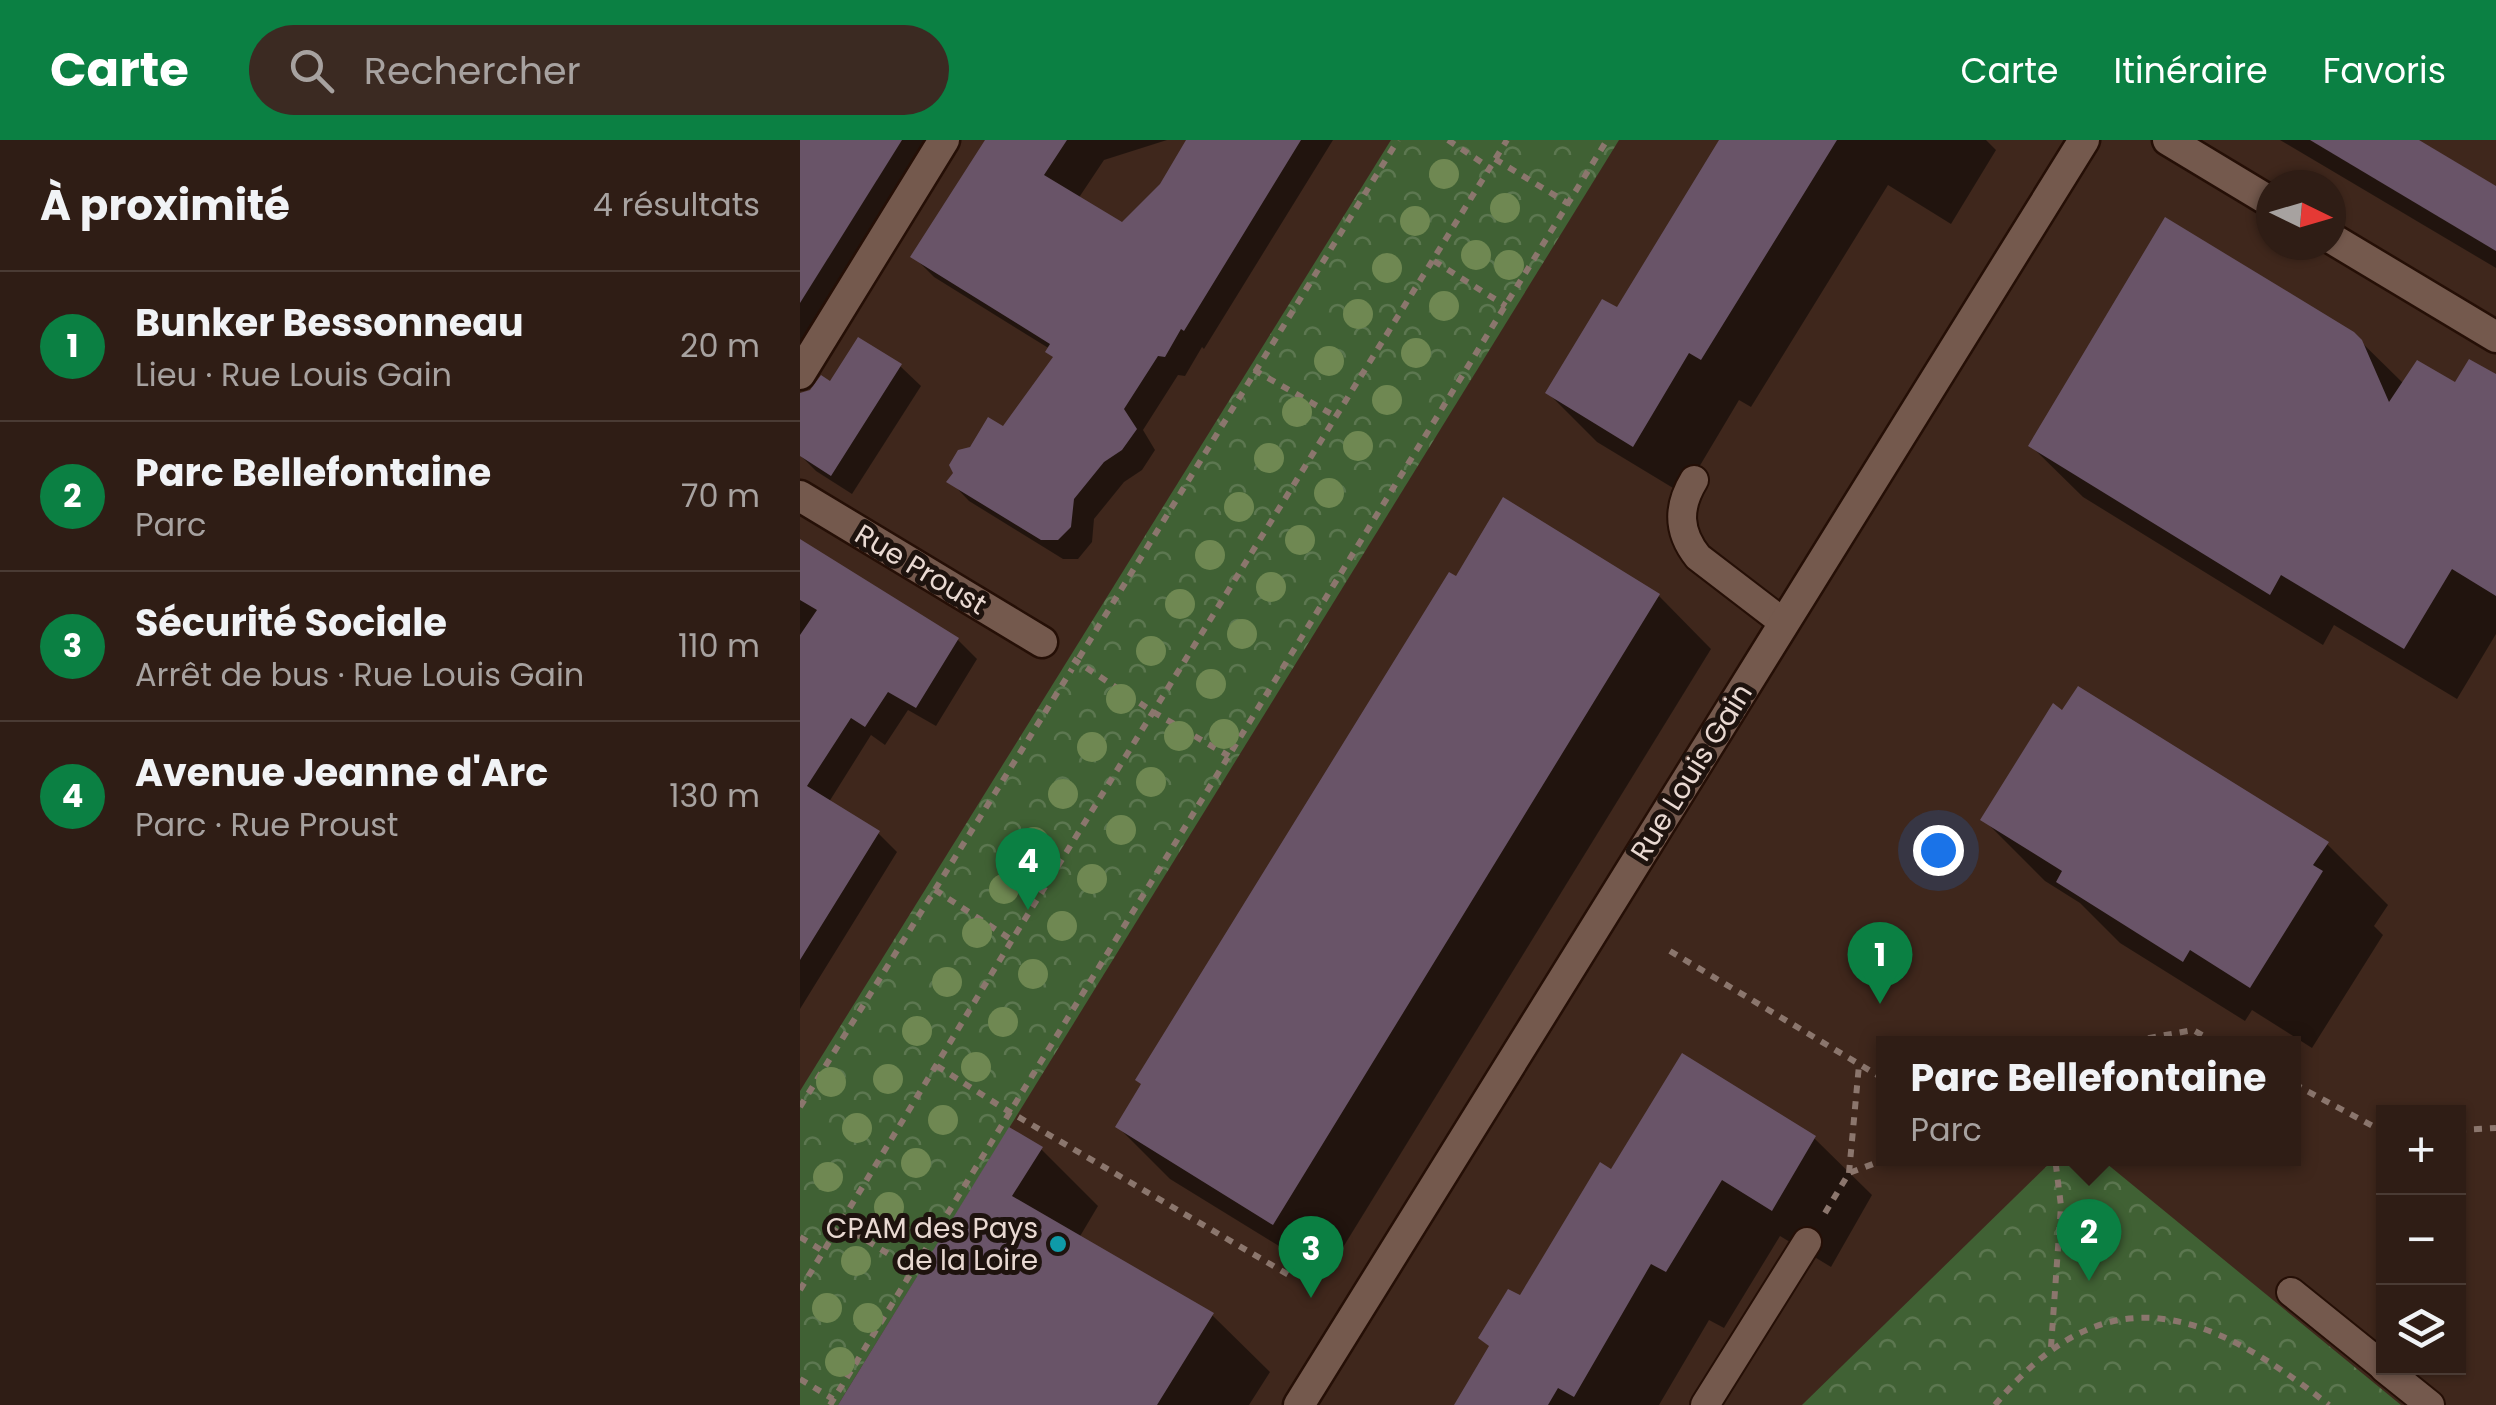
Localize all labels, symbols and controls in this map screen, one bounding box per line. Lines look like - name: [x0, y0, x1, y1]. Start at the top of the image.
- search box: [249, 25, 949, 115]
- text: Carte: [50, 36, 189, 103]
- icon: search: [284, 43, 339, 98]
- text: Rechercher: [364, 44, 581, 97]
- text: Carte: [1960, 46, 2059, 95]
- text: Itinéraire: [2114, 46, 2268, 95]
- text: Favoris: [2323, 46, 2446, 95]
- north arrow: [2256, 170, 2346, 260]
- text: À proximité: [40, 176, 290, 235]
- text: 4 résultats: [593, 182, 760, 227]
- text: Bunker Bessonneau: [135, 296, 524, 349]
- text: 1: [66, 323, 79, 368]
- text: 20 m: [680, 323, 760, 368]
- text: Lieu · Rue Louis Gain: [135, 352, 452, 397]
- text: Parc Bellefontaine: [135, 446, 491, 499]
- text: 2: [63, 473, 82, 518]
- text: 70 m: [681, 473, 760, 518]
- text: Parc: [135, 502, 207, 547]
- street label: Rue Proust: [848, 515, 994, 624]
- text: Sécurité Sociale: [135, 596, 447, 649]
- text: 3: [63, 623, 82, 668]
- text: 110 m: [678, 623, 760, 668]
- text: Arrêt de bus · Rue Louis Gain: [135, 652, 584, 697]
- street label: Rue Louis Gain: [1621, 676, 1762, 868]
- text: Avenue Jeanne d'Arc: [135, 746, 548, 799]
- text: 4: [62, 773, 83, 818]
- text: 130 m: [669, 773, 760, 818]
- text: Parc · Rue Proust: [135, 802, 399, 847]
- your location: [1913, 825, 1964, 876]
- pin: 4: [996, 828, 1060, 910]
- pin: 1: [1848, 922, 1912, 1004]
- popup: [1876, 1036, 2301, 1166]
- text: Parc Bellefontaine: [1910, 1051, 2267, 1104]
- map controls: [2376, 1105, 2466, 1375]
- button: +: [2376, 1105, 2466, 1195]
- text: Parc: [1910, 1107, 1982, 1152]
- button: −: [2376, 1195, 2466, 1285]
- pin: 2: [2056, 1198, 2122, 1281]
- place label: CPAM des Pays de la Loire: [826, 1209, 1038, 1280]
- pin: 3: [1278, 1216, 1344, 1298]
- marker: CPAM des Pays de la Loire: [1047, 1233, 1069, 1255]
- button: layers: [2376, 1285, 2466, 1375]

